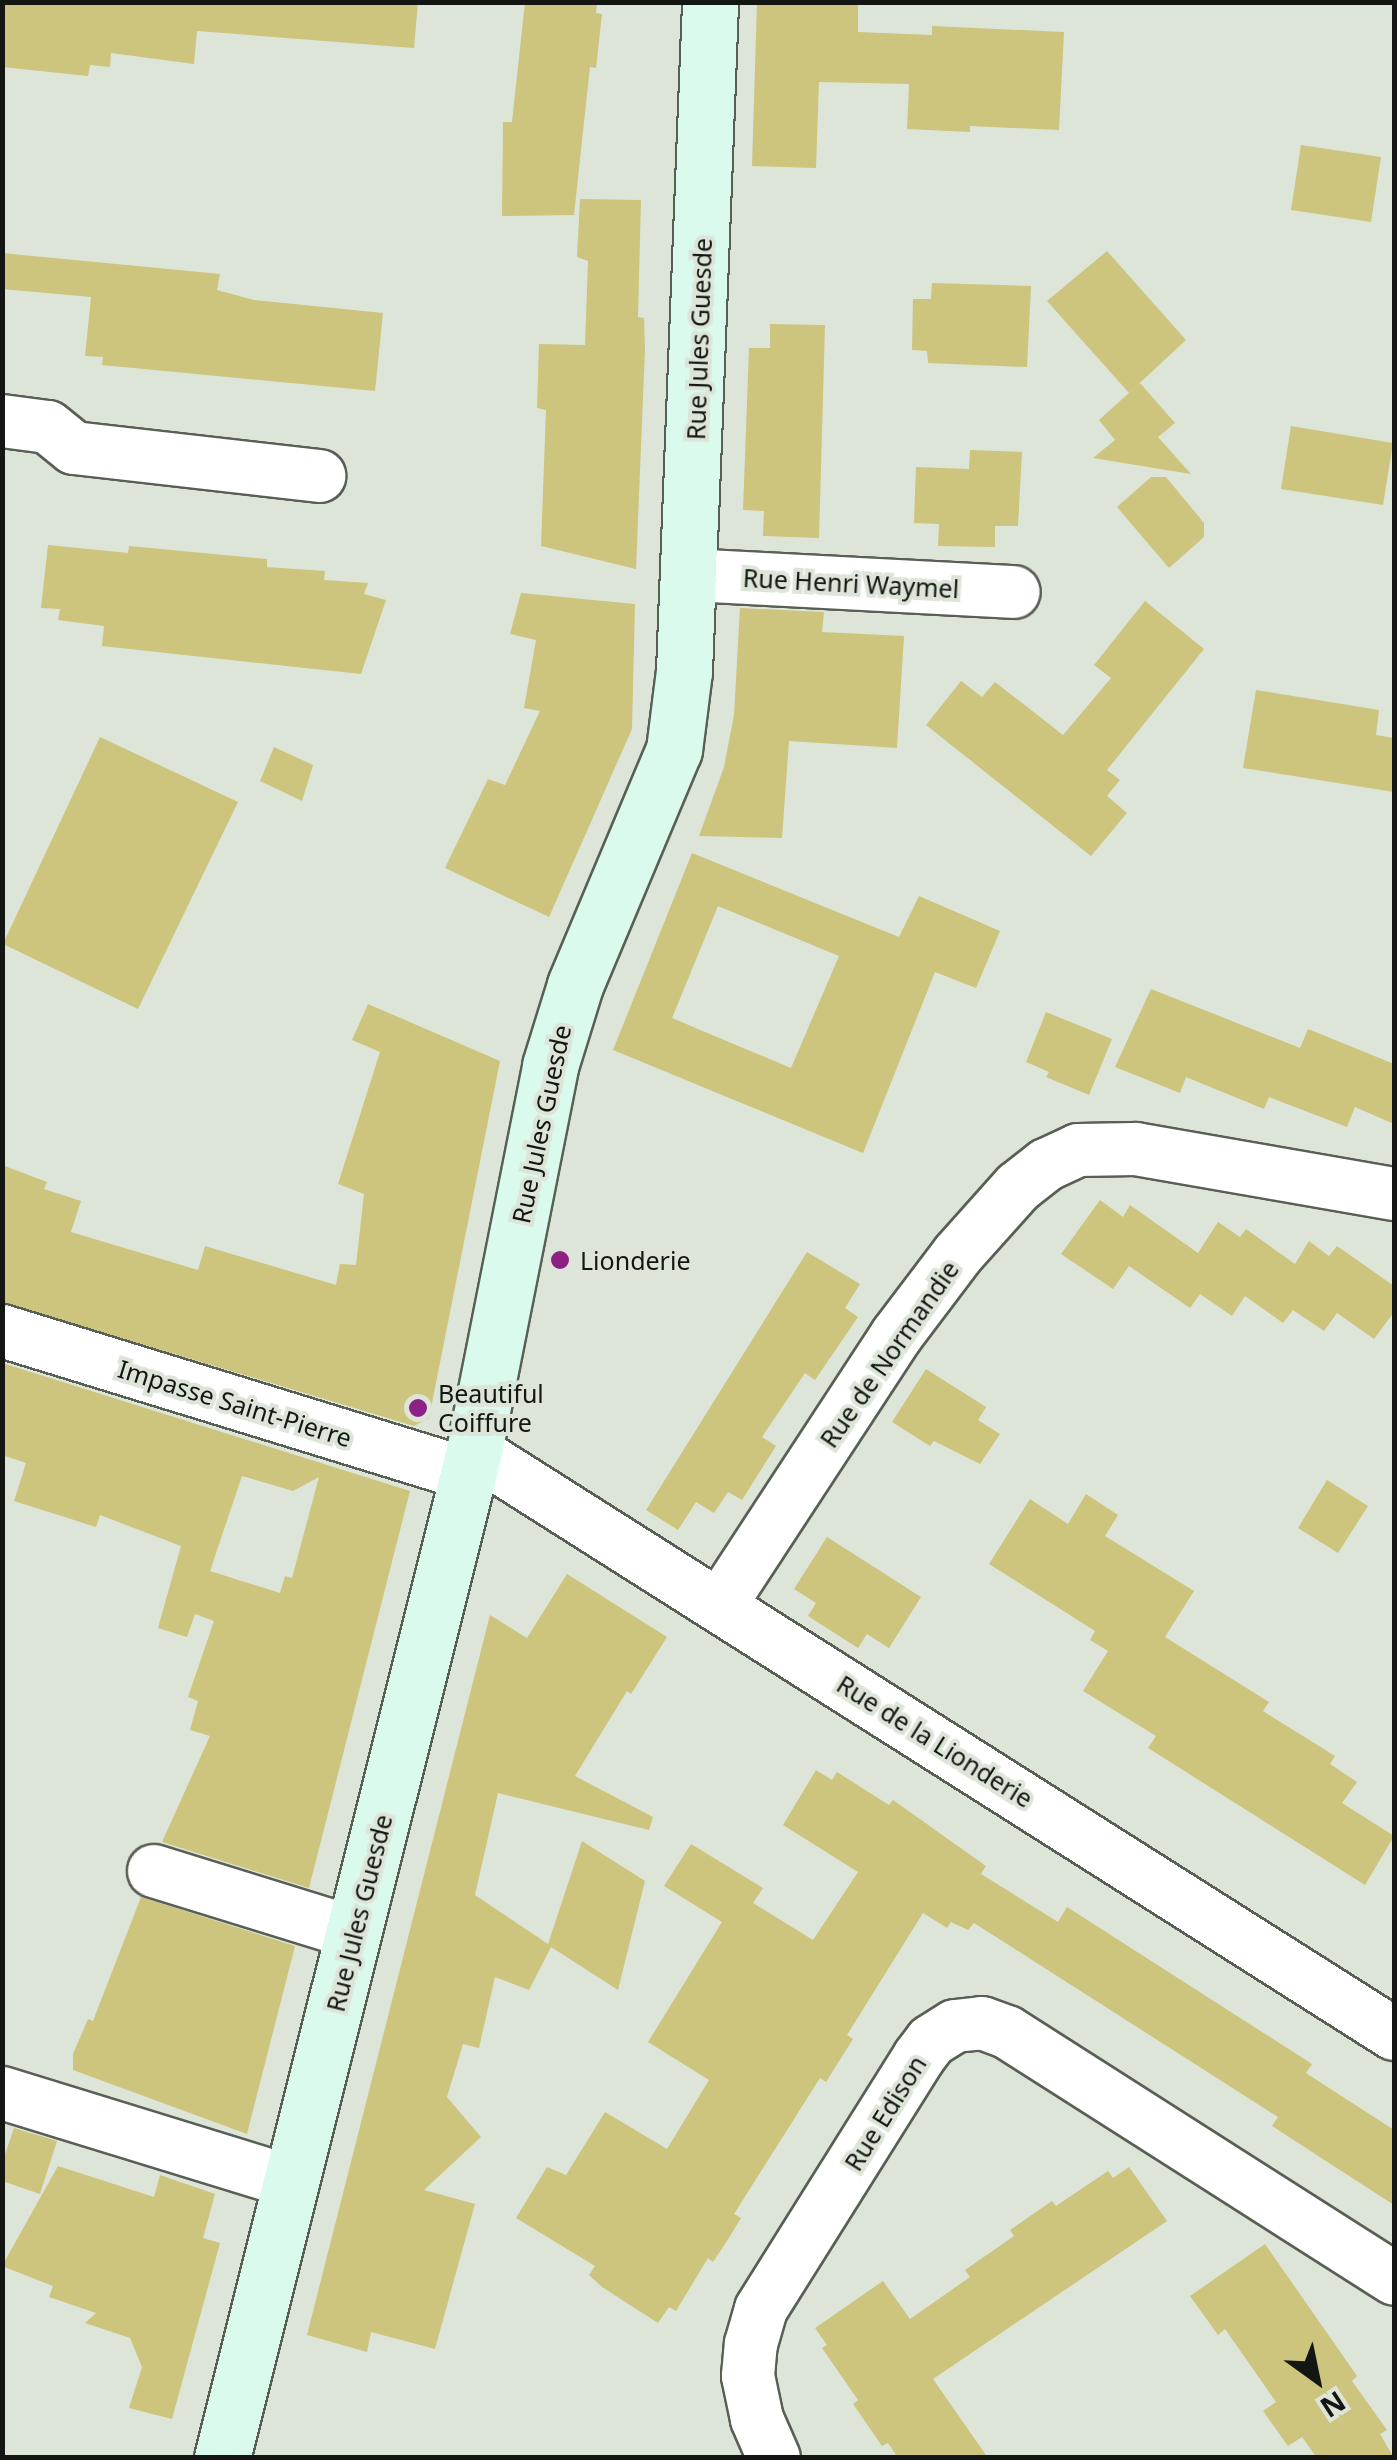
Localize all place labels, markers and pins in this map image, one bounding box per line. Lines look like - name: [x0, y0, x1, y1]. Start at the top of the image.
- place label: Lionderie: [580, 1245, 690, 1275]
- marker: Lionderie: [549, 1249, 571, 1271]
- place label: Beautiful Coiffure: [438, 1379, 544, 1438]
- marker: Beautiful Coiffure: [407, 1397, 429, 1419]

